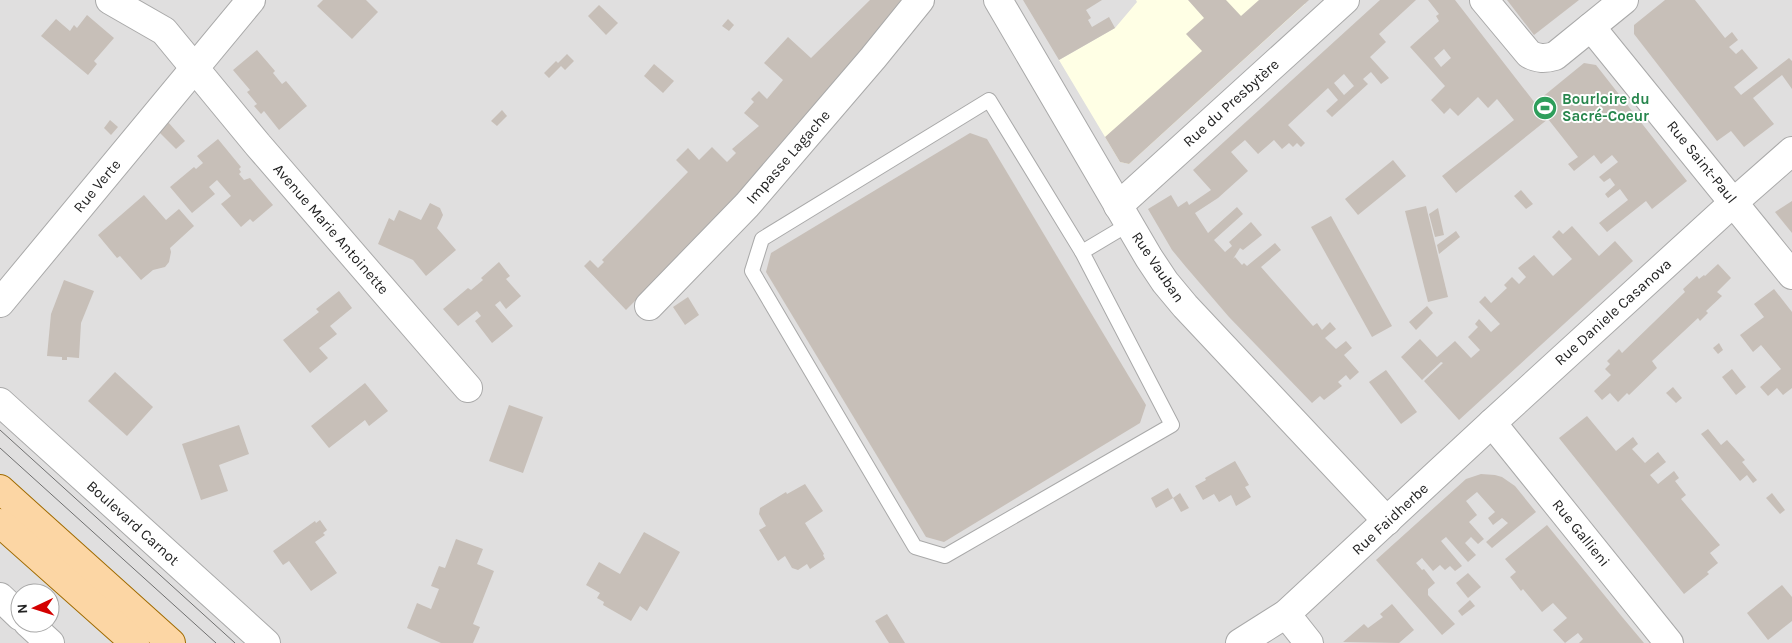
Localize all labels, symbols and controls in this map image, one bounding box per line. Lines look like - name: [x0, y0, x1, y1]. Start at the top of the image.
- street label: Rue du Presbytère: [1179, 55, 1283, 151]
- place label: Bourloire du Sacré-Coeur: [1562, 90, 1650, 125]
- sports icon: Bourloire du Sacré-Coeur: [1532, 95, 1558, 121]
- street label: Impasse Lagache: [742, 106, 834, 208]
- street label: Rue Saint-Paul: [1663, 117, 1741, 207]
- street label: Rue Verte: [70, 156, 124, 216]
- street label: Avenue Marie Antoinette: [270, 160, 392, 298]
- street label: Rue Vauban: [1128, 228, 1188, 306]
- street label: Rue Daniele Casanova: [1551, 255, 1675, 369]
- street label: Boulevard Carnot: [83, 477, 183, 569]
- street label: Rue Faidherbe: [1348, 479, 1432, 559]
- street label: Rue Gallieni: [1548, 496, 1614, 570]
- north arrow: [10, 583, 60, 633]
- text: N: [14, 603, 31, 614]

